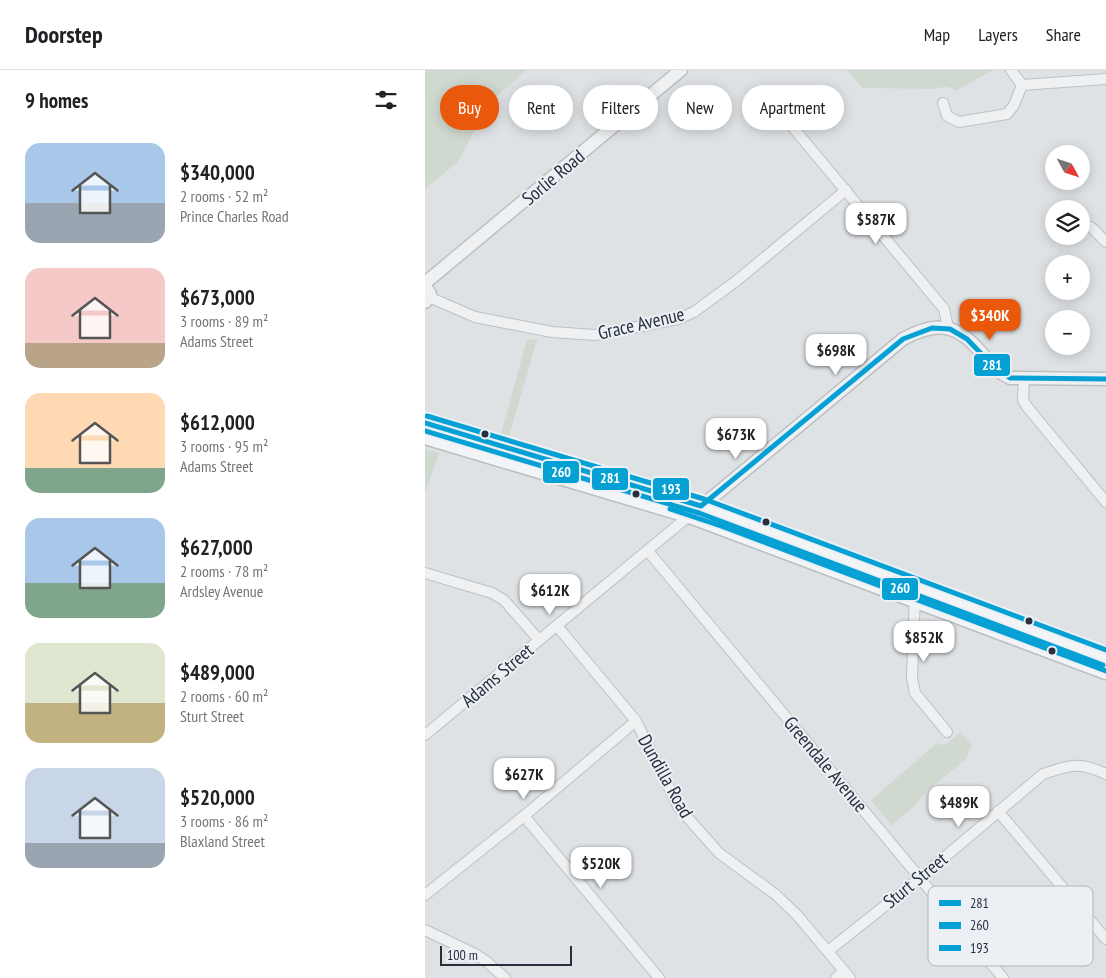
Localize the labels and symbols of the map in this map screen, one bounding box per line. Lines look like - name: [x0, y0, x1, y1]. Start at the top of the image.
- street label: Sorlie Road: [517, 144, 589, 210]
- north arrow: [1045, 145, 1090, 190]
- pin: $587K: [841, 202, 911, 245]
- pin: $340K: [955, 298, 1025, 341]
- street label: Grace Avenue: [595, 301, 687, 345]
- pin: $698K: [801, 334, 871, 376]
- line badge: 281: [973, 353, 1011, 377]
- text: 281: [982, 356, 1002, 374]
- pin: $673K: [701, 418, 771, 460]
- unlabelled marker: [480, 429, 490, 439]
- line badge: 260: [542, 460, 580, 484]
- text: 260: [551, 463, 571, 481]
- line badge: 281: [591, 467, 629, 491]
- text: 281: [600, 469, 620, 487]
- line badge: 193: [652, 477, 690, 501]
- text: 193: [661, 480, 681, 498]
- unlabelled marker: [631, 489, 641, 499]
- unlabelled marker: [761, 517, 771, 527]
- pin: $612K: [515, 574, 585, 616]
- line badge: 260: [881, 577, 919, 601]
- text: 260: [890, 579, 910, 597]
- unlabelled marker: [1024, 616, 1034, 626]
- pin: $852K: [889, 620, 959, 663]
- street label: Adams Street: [456, 637, 539, 712]
- unlabelled marker: [1047, 646, 1057, 656]
- street label: Greendale Avenue: [779, 711, 873, 817]
- street label: Dundilla Road: [633, 730, 699, 822]
- pin: $627K: [489, 758, 559, 800]
- pin: $489K: [924, 786, 994, 828]
- pin: $520K: [566, 846, 636, 889]
- street label: Sturt Street: [878, 846, 953, 913]
- legend: [928, 886, 1093, 966]
- text: 281: [970, 894, 989, 912]
- text: 260: [970, 916, 989, 934]
- text: 193: [970, 939, 989, 957]
- scale bar: [440, 943, 573, 966]

